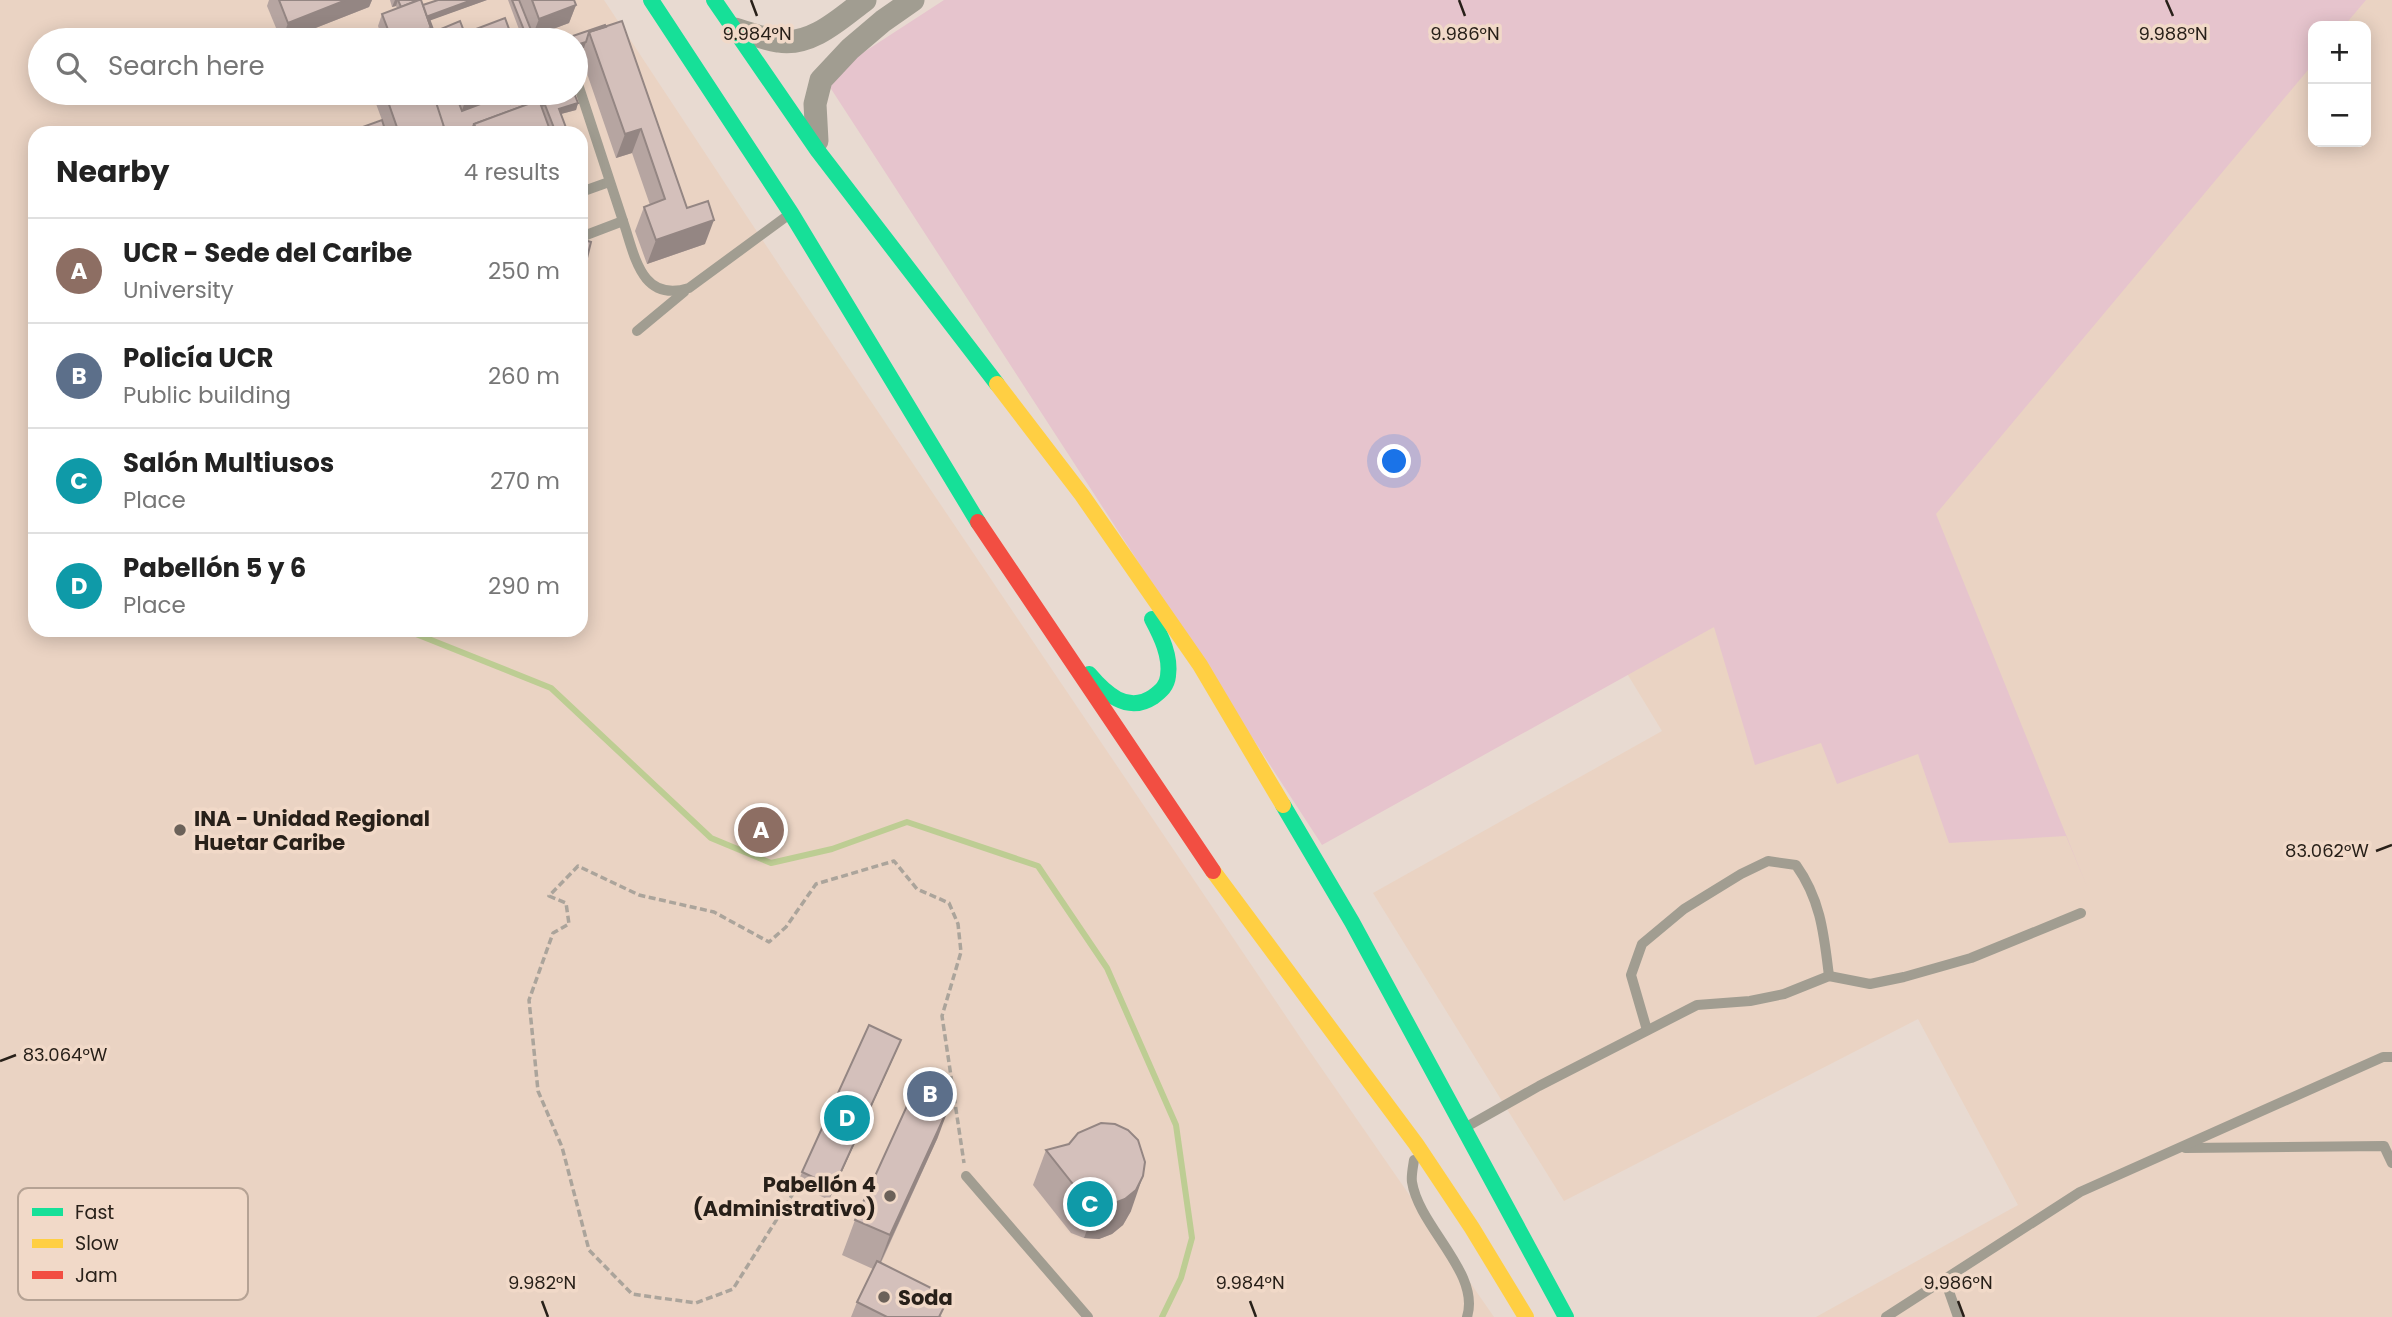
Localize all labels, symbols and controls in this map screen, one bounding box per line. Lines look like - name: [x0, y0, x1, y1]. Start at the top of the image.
- text: 9.984°N: [722, 21, 792, 46]
- text: 9.986°N: [1430, 21, 1500, 46]
- text: 9.988°N: [2138, 21, 2208, 46]
- map controls: [2308, 21, 2371, 147]
- button: +: [2308, 21, 2371, 84]
- search box: [28, 28, 588, 105]
- icon: search: [52, 48, 90, 86]
- text: Search here: [108, 48, 265, 84]
- button: −: [2308, 84, 2371, 147]
- text: Nearby: [56, 150, 170, 193]
- text: 4 results: [464, 156, 560, 188]
- text: UCR - Sede del Caribe: [123, 235, 412, 271]
- text: A: [71, 255, 87, 287]
- text: 250 m: [488, 255, 560, 287]
- text: University: [123, 274, 234, 306]
- text: Policía UCR: [123, 340, 273, 376]
- text: B: [71, 360, 87, 392]
- text: 260 m: [488, 360, 560, 392]
- text: Public building: [123, 379, 291, 411]
- your location: [1377, 444, 1411, 478]
- text: Salón Multiusos: [123, 445, 334, 481]
- text: C: [70, 465, 88, 497]
- text: 270 m: [490, 465, 560, 497]
- text: Place: [123, 484, 186, 516]
- text: Pabellón 5 y 6: [123, 550, 306, 586]
- text: D: [71, 570, 87, 602]
- text: 290 m: [488, 570, 560, 602]
- text: Place: [123, 589, 186, 621]
- place label: INA - Unidad Regional Huetar Caribe: [194, 804, 430, 857]
- pin: A: [738, 804, 784, 856]
- marker: INA - Unidad Regional Huetar Caribe: [172, 822, 188, 838]
- text: 83.062°W: [2285, 838, 2369, 863]
- text: 83.064°W: [23, 1042, 108, 1067]
- pin: B: [907, 1068, 953, 1120]
- pin: D: [824, 1092, 870, 1144]
- place label: Pabellón 4 (Administrativo): [693, 1170, 876, 1223]
- pin: C: [1067, 1178, 1113, 1230]
- legend: [18, 1188, 248, 1300]
- marker: Pabellón 4 (Administrativo): [882, 1188, 898, 1204]
- text: Fast: [75, 1199, 114, 1226]
- text: Slow: [75, 1230, 119, 1257]
- text: Jam: [75, 1262, 117, 1289]
- text: 9.982°N: [508, 1270, 576, 1295]
- text: 9.984°N: [1215, 1270, 1285, 1295]
- text: 9.986°N: [1923, 1270, 1993, 1295]
- place label: Soda: [898, 1283, 953, 1312]
- marker: Soda: [876, 1289, 892, 1305]

